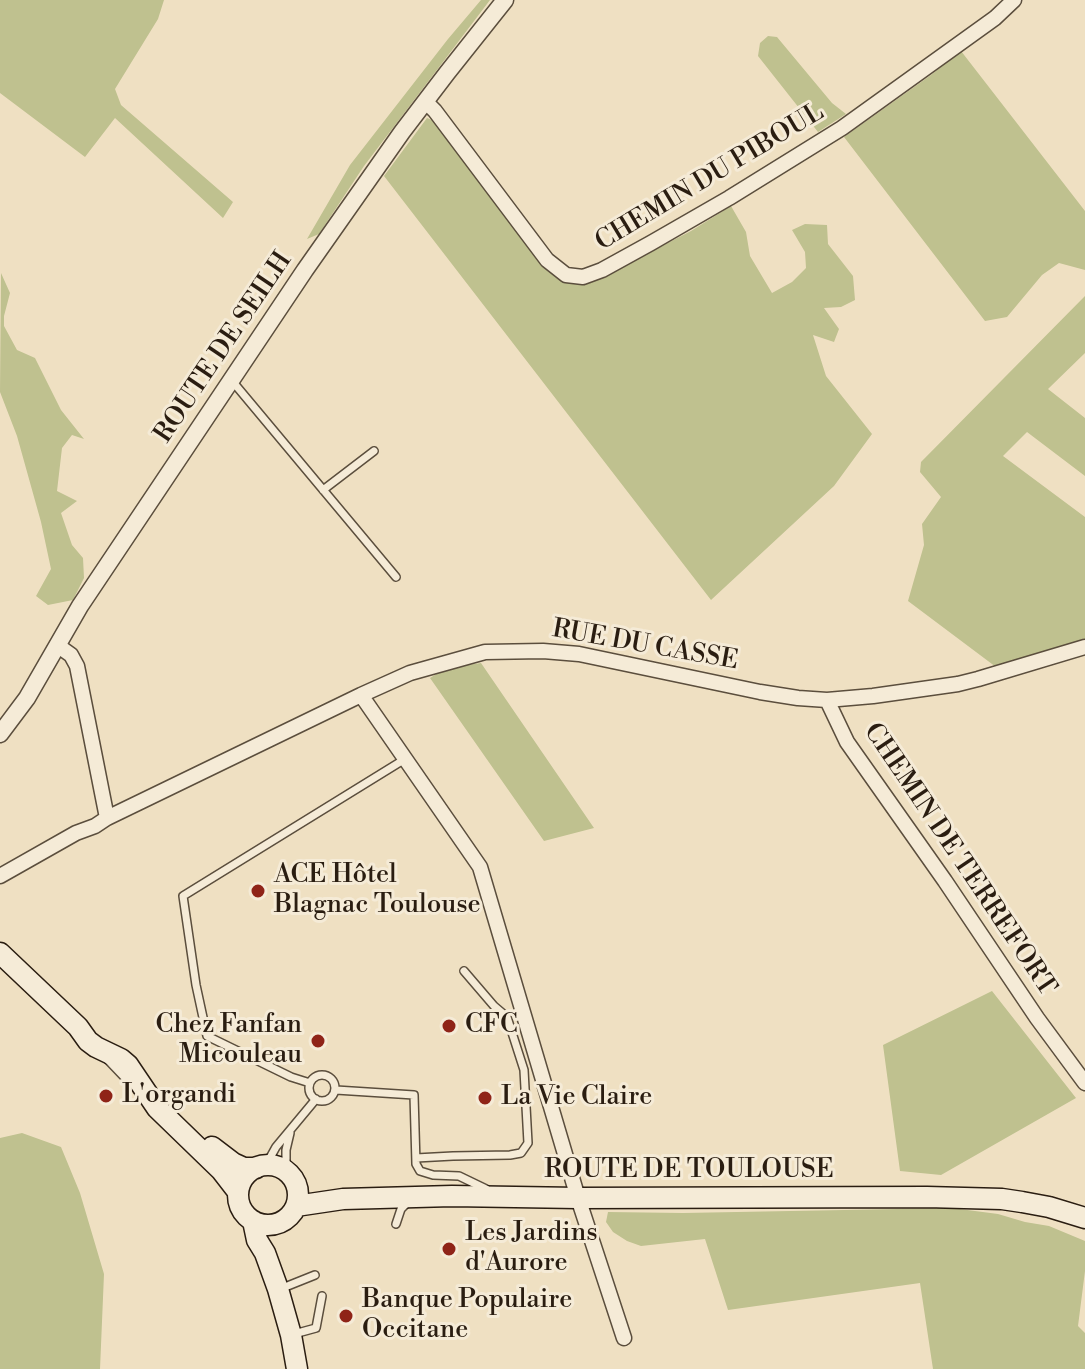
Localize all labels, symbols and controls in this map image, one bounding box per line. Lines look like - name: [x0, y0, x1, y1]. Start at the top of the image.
- street label: CHEMIN DU PIBOUL: [590, 97, 830, 259]
- street label: ROUTE DE SEILH: [149, 247, 299, 449]
- street label: RUE DU CASSE: [550, 614, 740, 678]
- street label: CHEMIN DE TERREFORT: [856, 718, 1062, 1002]
- place label: ACE Hôtel Blagnac Toulouse: [274, 860, 481, 922]
- marker: ACE Hôtel Blagnac Toulouse: [249, 882, 267, 900]
- place label: Chez Fanfan Micouleau: [156, 1010, 302, 1072]
- place label: CFC: [465, 1010, 518, 1042]
- marker: CFC: [440, 1017, 458, 1035]
- marker: Chez Fanfan Micouleau: [309, 1032, 327, 1050]
- place label: L'organdi: [122, 1080, 236, 1112]
- place label: La Vie Claire: [501, 1082, 652, 1114]
- marker: L'organdi: [97, 1087, 115, 1105]
- marker: La Vie Claire: [476, 1089, 494, 1107]
- street label: ROUTE DE TOULOUSE: [544, 1155, 834, 1187]
- place label: Les Jardins d'Aurore: [465, 1218, 598, 1280]
- marker: Les Jardins d'Aurore: [440, 1240, 458, 1258]
- place label: Banque Populaire Occitane: [362, 1285, 572, 1346]
- marker: Banque Populaire Occitane: [337, 1307, 355, 1325]

